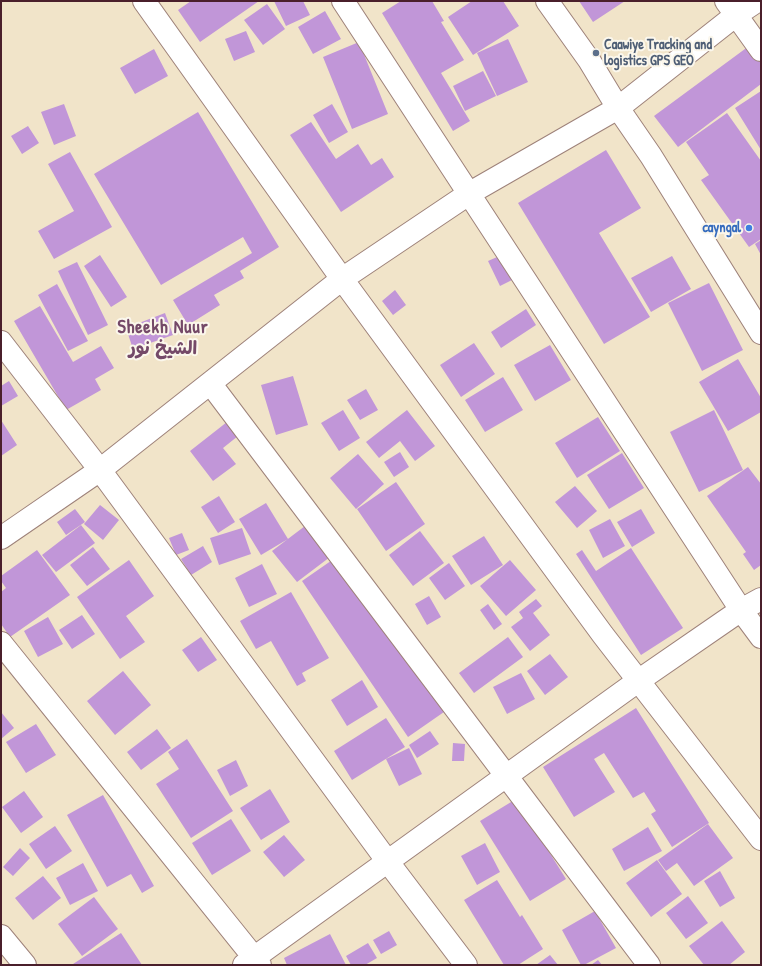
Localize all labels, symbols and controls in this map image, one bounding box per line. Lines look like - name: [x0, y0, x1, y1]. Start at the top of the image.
- place label: Caawiye Tracking and logistics GPS GEO: [604, 37, 712, 70]
- marker: Caawiye Tracking and logistics GPS GEO: [591, 48, 601, 58]
- place label: cayngal: [702, 220, 741, 236]
- marker: cayngal: [744, 223, 754, 233]
- district label: Sheekh Nuur الشيخ نور: [117, 317, 209, 360]

